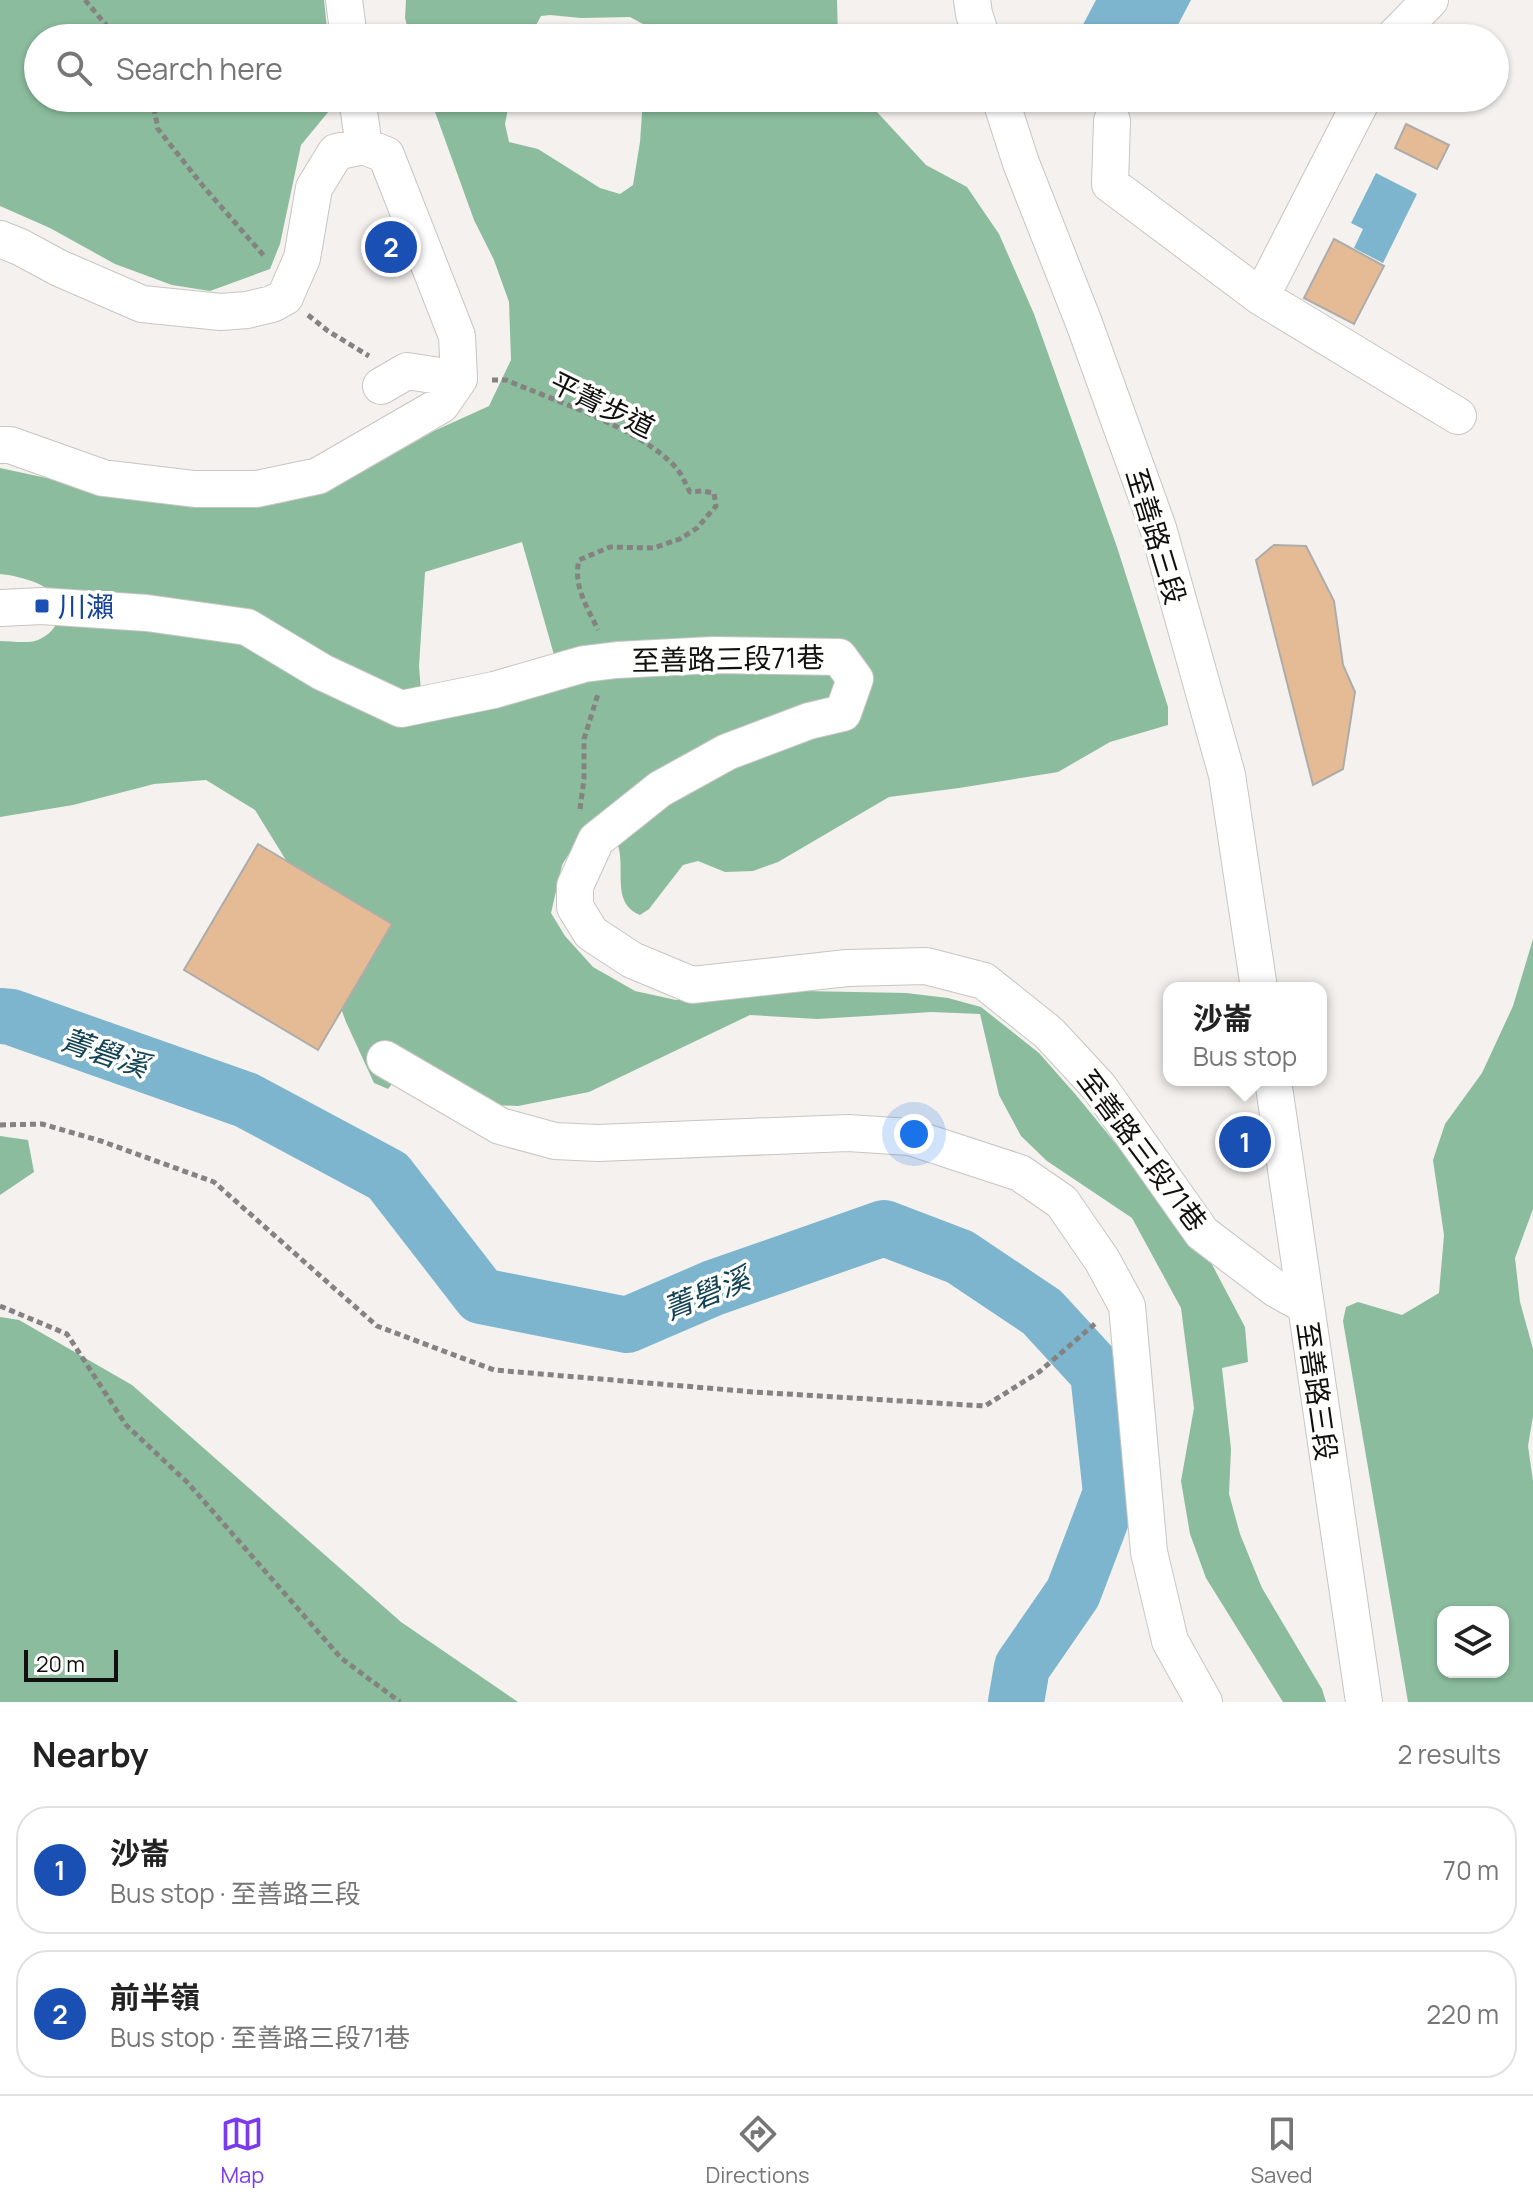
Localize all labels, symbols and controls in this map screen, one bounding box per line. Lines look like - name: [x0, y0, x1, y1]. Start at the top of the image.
- search box: [24, 24, 1509, 112]
- icon: search: [52, 46, 96, 90]
- text: Search here: [116, 48, 283, 89]
- pin: 2: [365, 217, 417, 277]
- street label: 平菁步道: [544, 362, 662, 446]
- street label: 至善路三段: [1118, 463, 1196, 609]
- place label: 川瀨: [58, 587, 114, 625]
- marker: 川瀨: [33, 597, 51, 615]
- street label: 至善路三段71巷: [631, 637, 825, 679]
- popup: [1163, 982, 1327, 1086]
- text: 沙崙: [1193, 997, 1253, 1038]
- water label: 菁礐溪: [56, 1018, 158, 1087]
- text: Bus stop: [1193, 1038, 1297, 1074]
- street label: 至善路三段71巷: [1070, 1062, 1216, 1238]
- pin: 1: [1219, 1112, 1271, 1172]
- your location: [894, 1114, 934, 1154]
- water label: 菁礐溪: [657, 1256, 759, 1329]
- street label: 至善路三段: [1289, 1319, 1347, 1463]
- map controls: [1437, 1606, 1509, 1678]
- button: layers: [1437, 1606, 1509, 1678]
- scale bar: [24, 1646, 118, 1682]
- text: 20 m: [36, 1649, 85, 1679]
- text: Nearby: [32, 1731, 148, 1777]
- text: 2 results: [1397, 1736, 1501, 1772]
- text: 沙崙: [110, 1832, 170, 1873]
- text: 1: [54, 1852, 66, 1888]
- text: 70 m: [1443, 1852, 1499, 1888]
- text: Bus stop · 至善路三段: [110, 1875, 361, 1911]
- text: 前半嶺: [110, 1976, 200, 2017]
- text: 2: [52, 1996, 68, 2032]
- text: 220 m: [1426, 1996, 1499, 2032]
- text: Bus stop · 至善路三段71巷: [110, 2019, 410, 2055]
- tab: Map: [220, 2112, 264, 2190]
- tab: Directions: [705, 2112, 810, 2190]
- tab: Saved: [1251, 2112, 1313, 2190]

